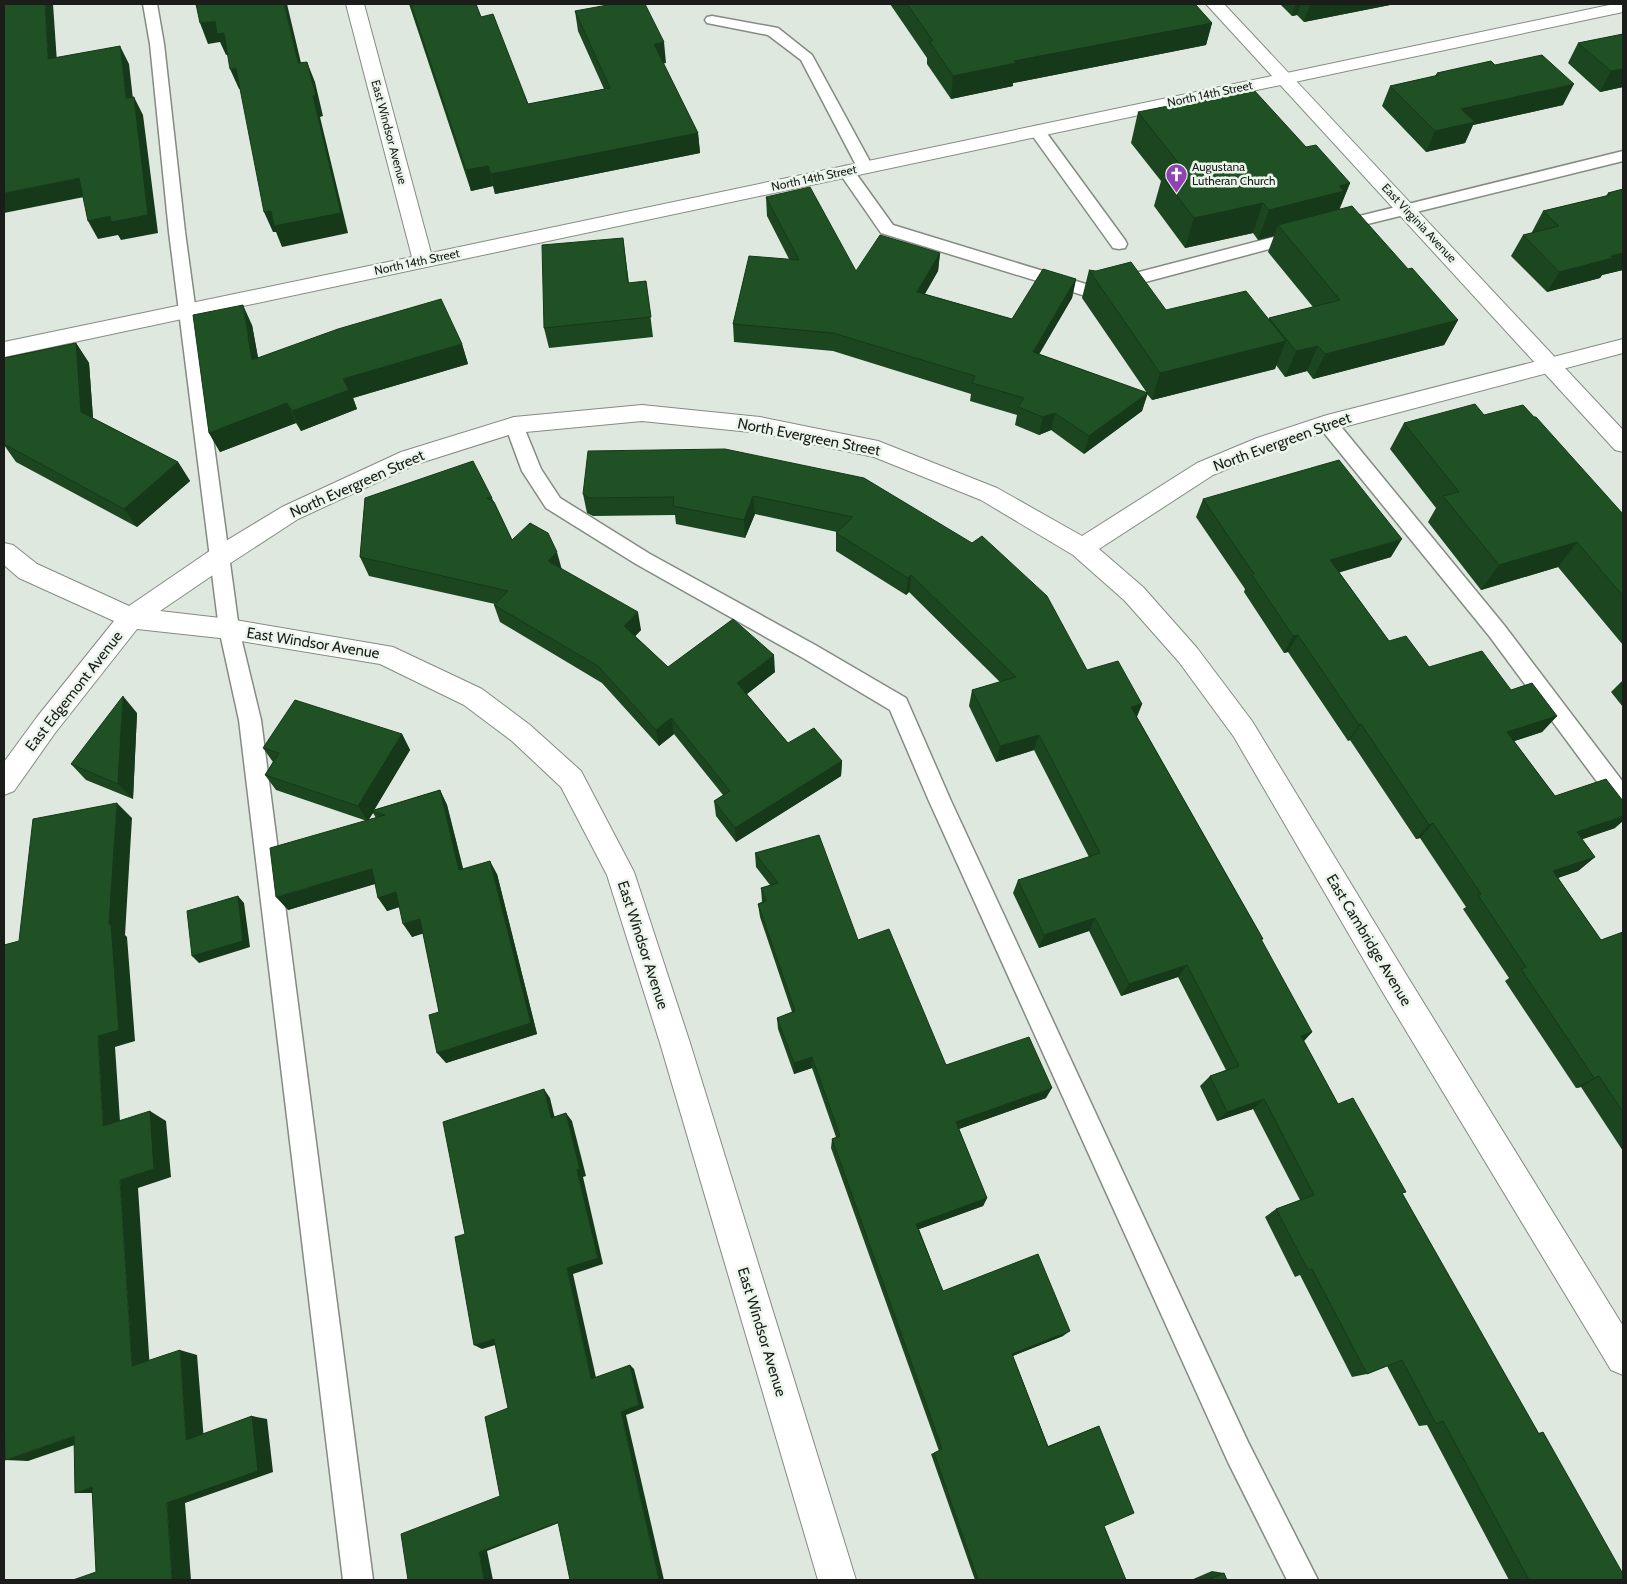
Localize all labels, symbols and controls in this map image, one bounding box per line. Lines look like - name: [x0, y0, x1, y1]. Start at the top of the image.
- street label: North 14th Street: [1166, 77, 1254, 110]
- street label: East Windsor Avenue: [368, 78, 411, 186]
- place label: Augustana Lutheran Church: [1192, 159, 1276, 188]
- street label: North 14th Street: [770, 161, 858, 194]
- church icon: Augustana Lutheran Church: [1164, 162, 1188, 193]
- street label: East Virginia Avenue: [1379, 180, 1460, 265]
- street label: North 14th Street: [373, 245, 461, 278]
- street label: North Evergreen Street: [1211, 409, 1353, 475]
- street label: North Evergreen Street: [736, 414, 882, 460]
- street label: North Evergreen Street: [287, 446, 427, 522]
- street label: East Windsor Avenue: [245, 624, 381, 662]
- street label: East Edgemont Avenue: [22, 627, 127, 755]
- street label: East Cambridge Avenue: [1323, 871, 1416, 1009]
- street label: East Windsor Avenue: [614, 878, 672, 1012]
- street label: East Windsor Avenue: [734, 1265, 790, 1399]

